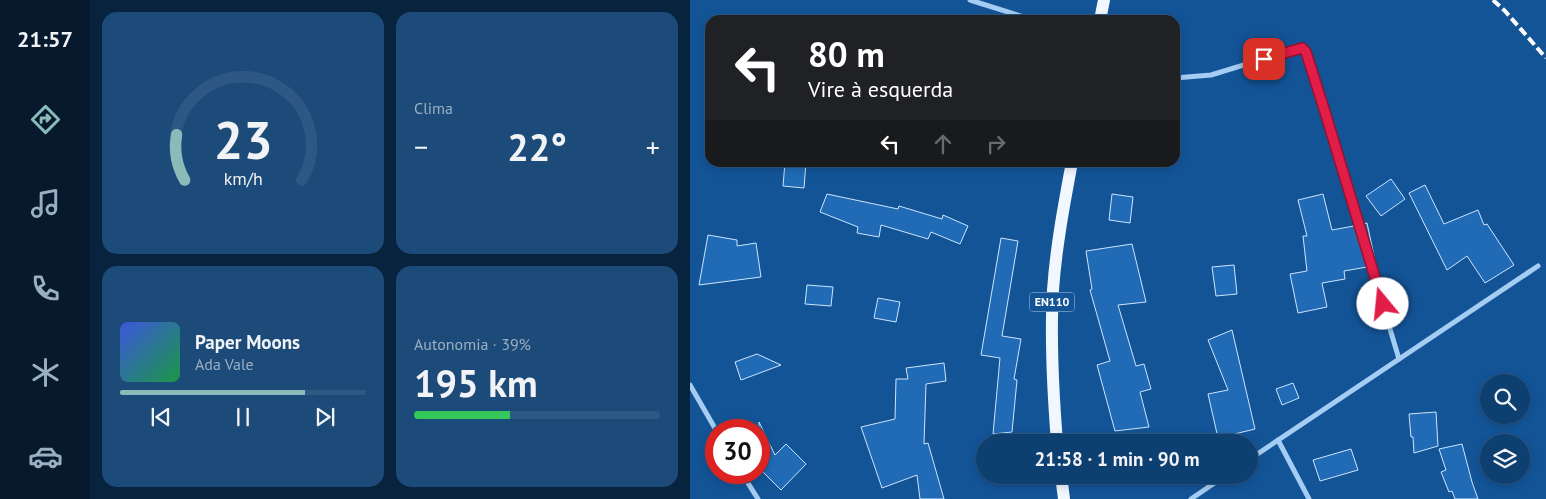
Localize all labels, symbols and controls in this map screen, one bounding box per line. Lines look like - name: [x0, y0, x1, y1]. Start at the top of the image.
- text: 21:57: [17, 25, 73, 53]
- text: 80 m: [808, 31, 885, 77]
- icon: left: [725, 35, 790, 100]
- pin: [1243, 38, 1285, 80]
- icon: arrive: [1250, 45, 1278, 73]
- text: Vire à esquerda: [808, 75, 953, 103]
- text: Clima: [414, 98, 453, 118]
- icon: directions: [28, 102, 63, 137]
- text: 23: [214, 106, 272, 173]
- text: 22°: [507, 122, 567, 171]
- text: −: [414, 128, 428, 165]
- text: +: [646, 128, 660, 165]
- icon: left: [876, 130, 904, 158]
- icon: ahead: [929, 130, 957, 158]
- icon: right: [982, 130, 1010, 158]
- text: km/h: [223, 167, 263, 190]
- icon: music: [28, 186, 63, 221]
- icon: phone: [28, 271, 63, 306]
- position arrow: [1356, 277, 1408, 329]
- road number: EN110: [1030, 292, 1074, 312]
- text: Paper Moons: [195, 330, 300, 354]
- text: Autonomia · 39%: [414, 334, 531, 354]
- text: Ada Vale: [195, 354, 254, 374]
- icon: climate: [28, 355, 63, 390]
- text: 195 km: [414, 358, 538, 407]
- map controls: [1480, 374, 1530, 484]
- button: search: [1480, 374, 1530, 424]
- icon: previous: [147, 403, 175, 431]
- icon: pause: [229, 403, 257, 431]
- icon: next: [311, 403, 339, 431]
- speed limit sign: 30: [705, 419, 770, 484]
- button: layers: [1480, 434, 1530, 484]
- icon: car: [28, 439, 63, 474]
- text: 21:58 · 1 min · 90 m: [1034, 447, 1200, 471]

